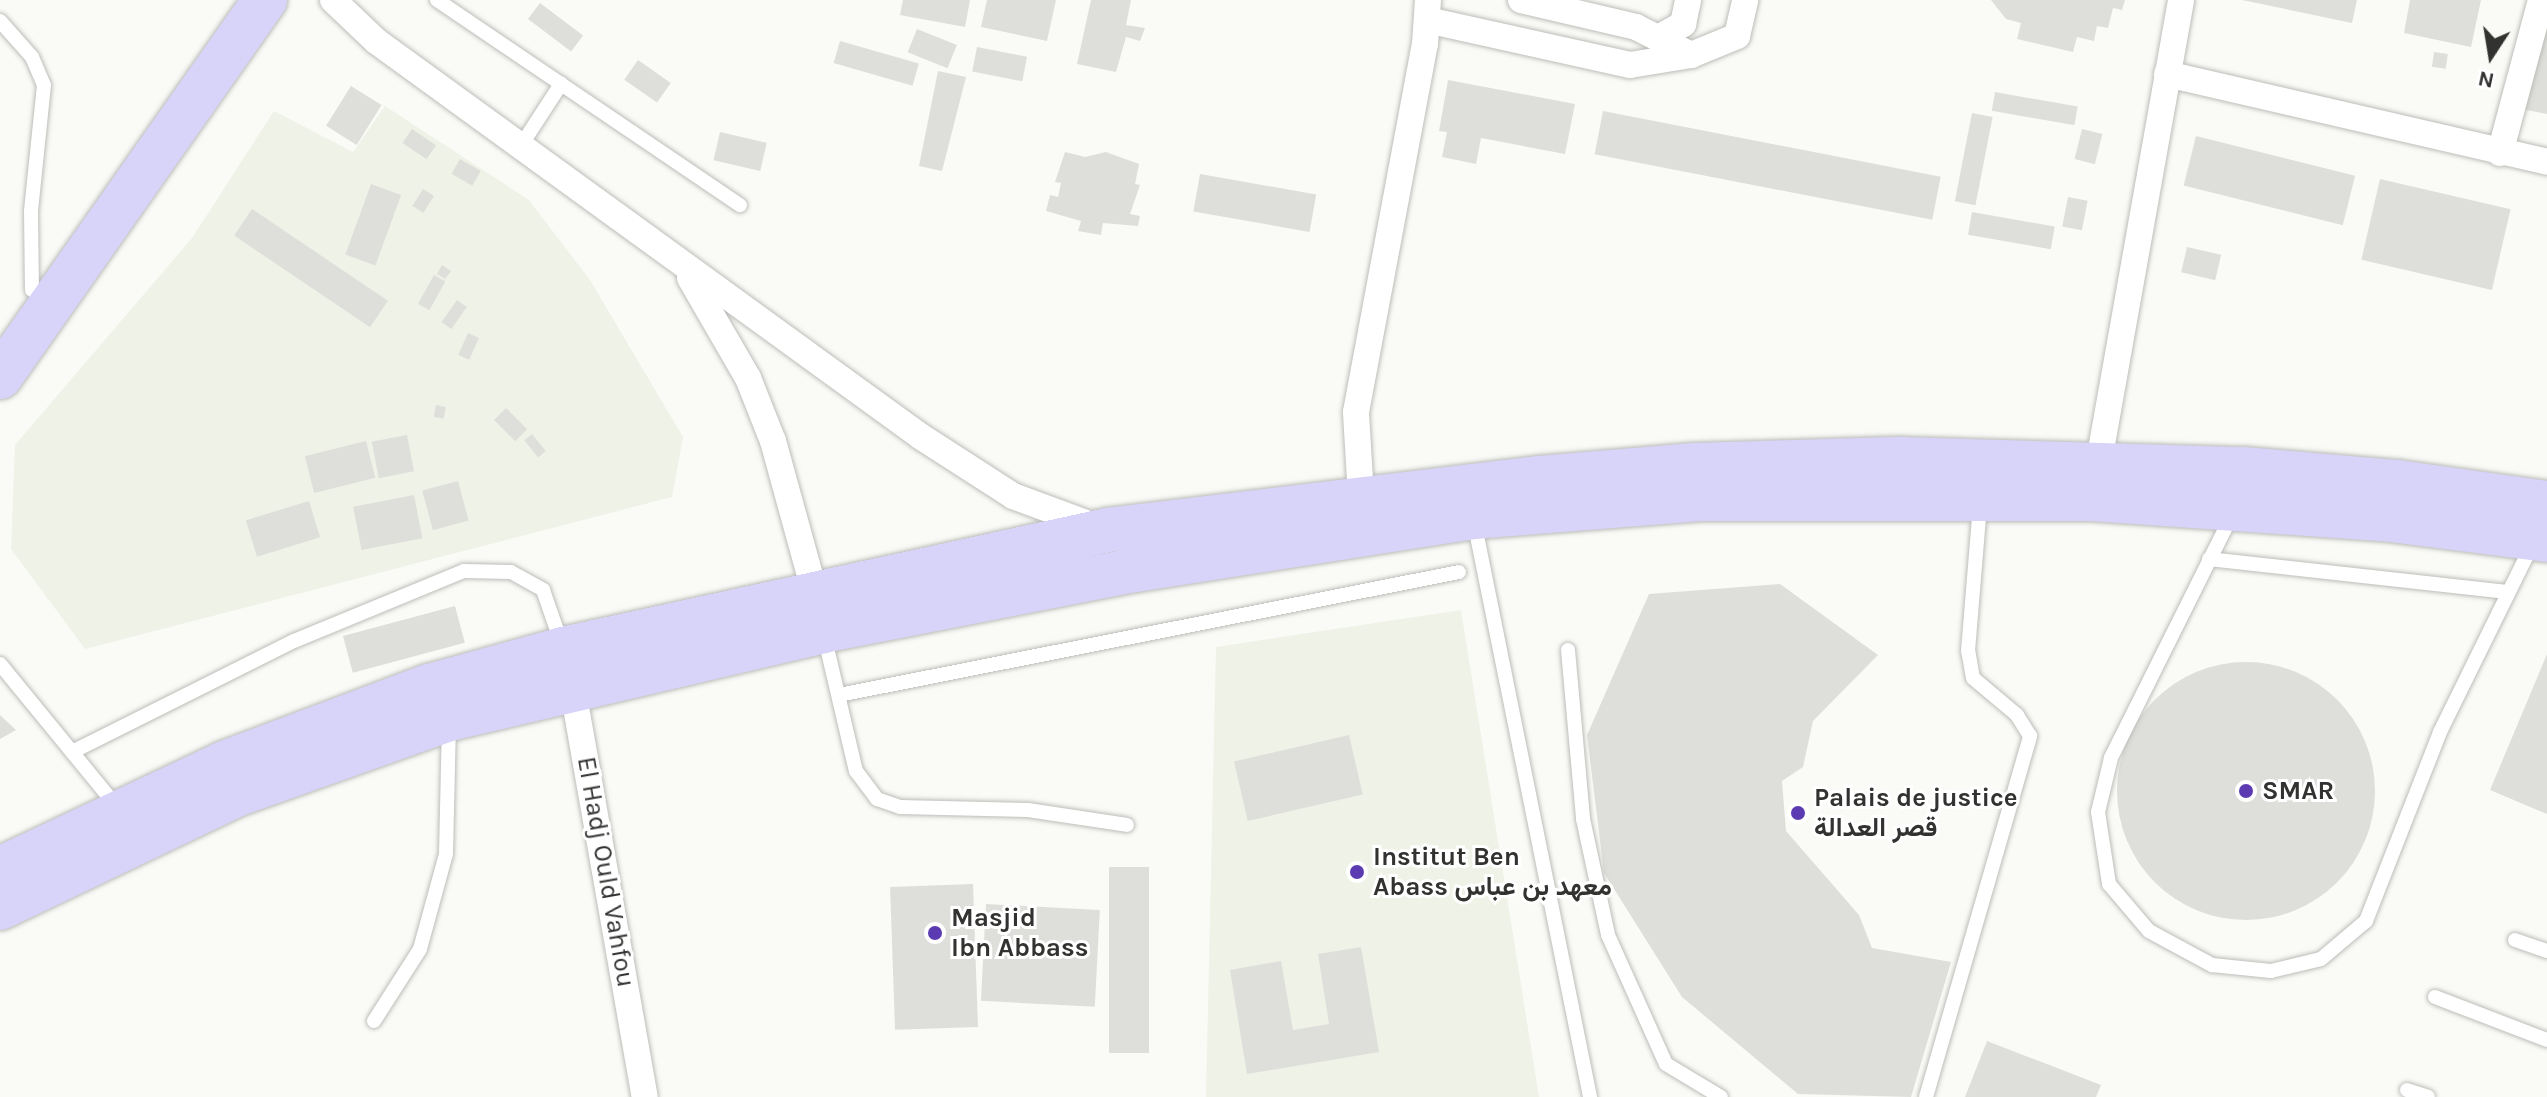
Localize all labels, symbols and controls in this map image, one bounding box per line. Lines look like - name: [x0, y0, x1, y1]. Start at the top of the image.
- north arrow: [2451, 16, 2531, 96]
- text: N: [2476, 65, 2496, 94]
- street label: El Hadj Ould Vahfou: [570, 754, 642, 990]
- place label: SMAR: [2262, 775, 2334, 807]
- place label: Palais de justice قصر العدالة: [1814, 782, 2018, 844]
- marker: SMAR: [2237, 782, 2255, 800]
- marker: Palais de justice قصر العدالة: [1789, 804, 1807, 822]
- place label: Institut Ben Abass معهد بن عباس: [1373, 841, 1612, 902]
- marker: Institut Ben Abass معهد بن عباس: [1348, 863, 1366, 881]
- place label: Masjid Ibn Abbass: [951, 902, 1088, 964]
- marker: Masjid Ibn Abbass: [926, 924, 944, 942]

